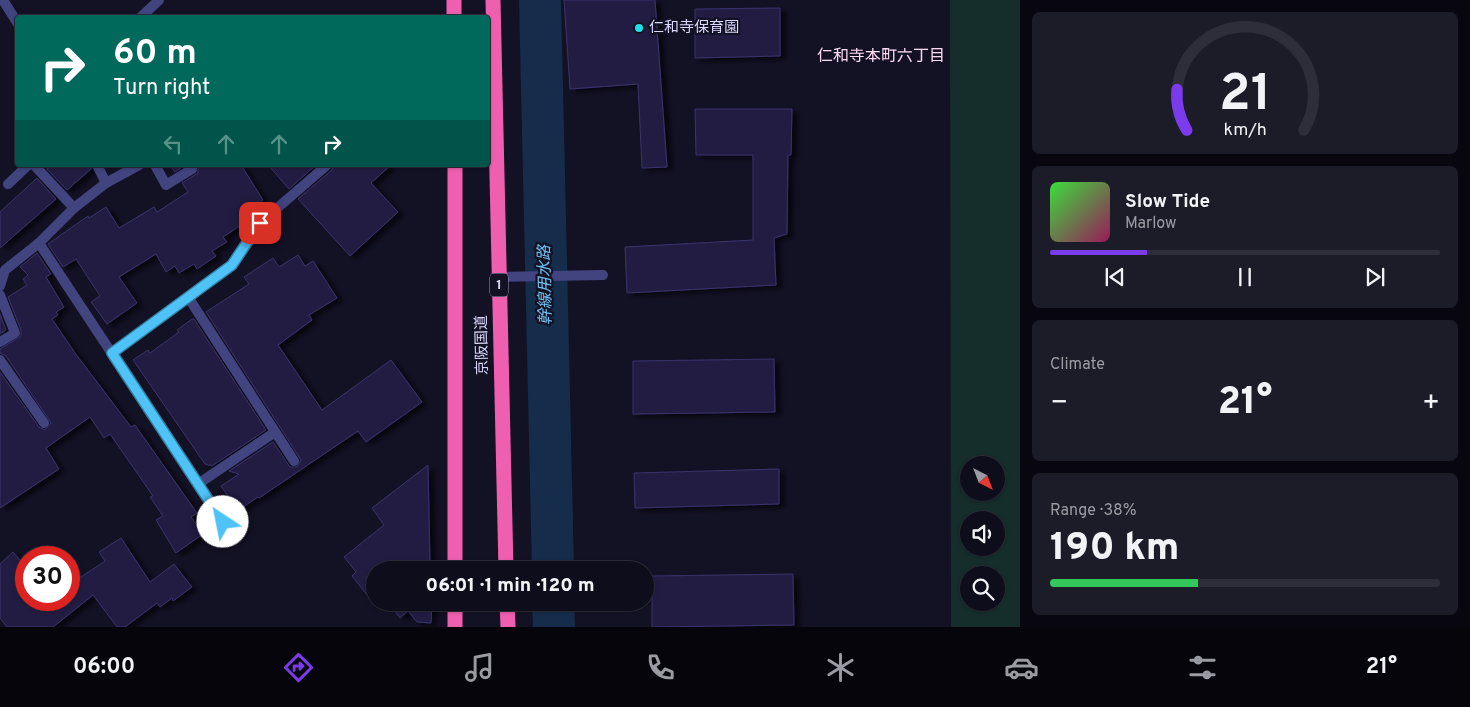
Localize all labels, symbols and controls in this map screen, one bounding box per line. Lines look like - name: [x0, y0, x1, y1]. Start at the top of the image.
- place label: 仁和寺保育園: [649, 19, 739, 38]
- marker: 仁和寺保育園: [633, 22, 645, 34]
- text: 60 m: [113, 32, 197, 76]
- icon: right: [30, 35, 95, 100]
- district label: 仁和寺本町六丁目: [817, 47, 945, 67]
- text: 21: [1219, 63, 1271, 129]
- text: Turn right: [113, 75, 210, 102]
- text: km/h: [1223, 119, 1267, 142]
- icon: left: [159, 130, 187, 158]
- icon: ahead: [212, 130, 240, 158]
- icon: ahead: [265, 130, 293, 158]
- icon: right: [318, 130, 346, 158]
- text: Slow Tide: [1125, 190, 1210, 214]
- pin: [239, 202, 281, 244]
- icon: arrive: [246, 209, 274, 237]
- text: Marlow: [1125, 214, 1177, 234]
- water label: 幹線用水路: [535, 243, 557, 325]
- icon: previous: [1101, 263, 1129, 291]
- icon: pause: [1231, 263, 1259, 291]
- icon: next: [1361, 263, 1389, 291]
- road number: 1: [490, 274, 508, 296]
- street label: 京阪国道: [473, 315, 493, 375]
- text: Climate: [1050, 355, 1105, 375]
- text: 21°: [1218, 379, 1272, 428]
- text: −: [1050, 386, 1068, 422]
- text: +: [1422, 386, 1440, 422]
- north arrow: [960, 456, 1005, 501]
- map controls: [960, 456, 1005, 611]
- position arrow: [196, 495, 248, 547]
- text: Range · 38%: [1050, 501, 1137, 521]
- button: sound: [960, 511, 1005, 556]
- text: 190 km: [1050, 525, 1180, 574]
- speed limit sign: 30: [15, 546, 80, 611]
- button: search: [960, 566, 1005, 611]
- text: 06:01 · 1 min · 120 m: [426, 574, 594, 598]
- icon: directions: [281, 650, 316, 685]
- icon: music: [462, 650, 497, 685]
- icon: phone: [643, 650, 678, 685]
- icon: climate: [823, 650, 858, 685]
- icon: car: [1004, 650, 1039, 685]
- icon: filters: [1185, 650, 1220, 685]
- text: 06:00: [73, 654, 135, 681]
- text: 21°: [1366, 654, 1397, 681]

